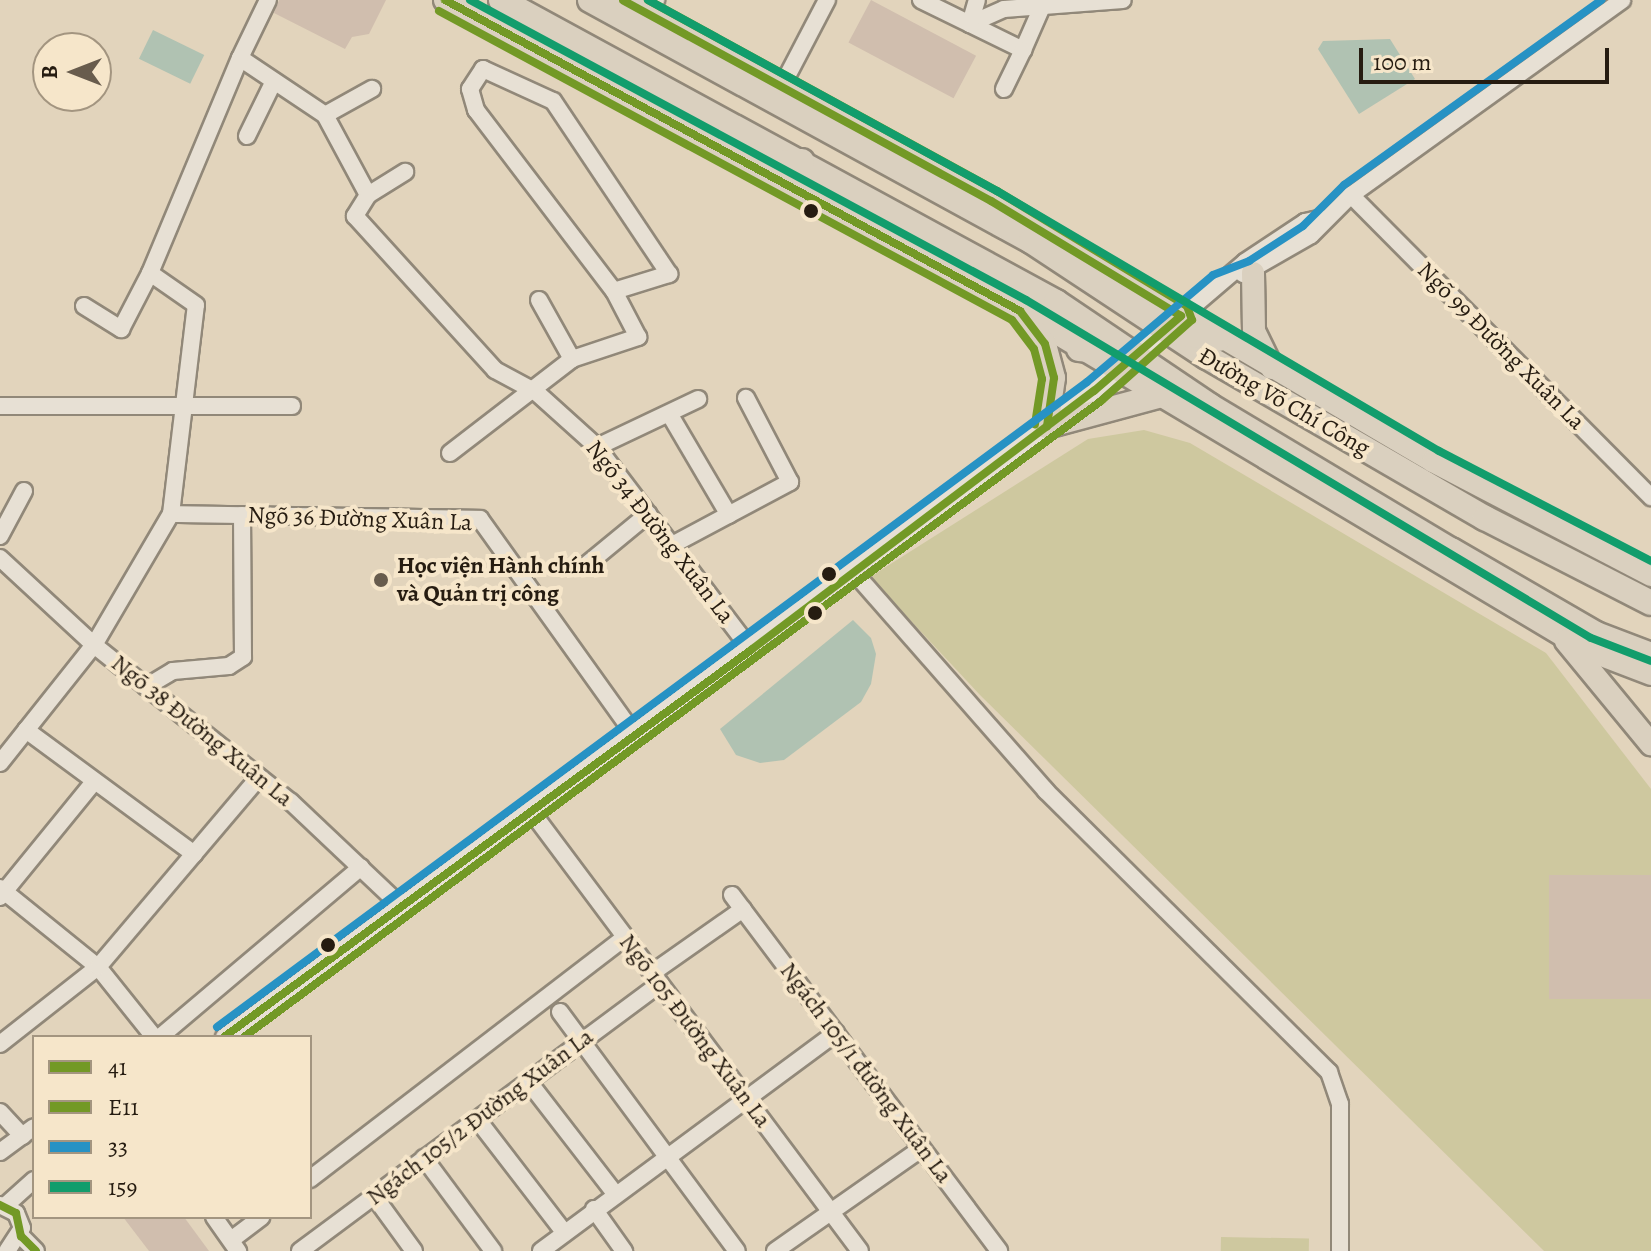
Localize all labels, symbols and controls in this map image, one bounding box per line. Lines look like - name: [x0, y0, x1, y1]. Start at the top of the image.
- north arrow: [32, 32, 112, 112]
- scale bar: [1363, 32, 1613, 82]
- text: 100 m: [1373, 46, 1432, 78]
- text: B: [35, 65, 65, 79]
- unlabelled marker: [803, 203, 819, 219]
- street label: Ngõ 99 Đường Xuân La: [1411, 256, 1591, 436]
- street label: Đường Võ Chí Công: [1193, 341, 1375, 463]
- street label: Ngõ 34 Đường Xuân La: [580, 435, 740, 629]
- street label: Ngõ 36 Đường Xuân La: [247, 501, 473, 537]
- place label: Học viện Hành chính và Quản trị công: [397, 552, 605, 608]
- unlabelled marker: [821, 566, 837, 582]
- marker: Học viện Hành chính và Quản trị công: [372, 571, 390, 589]
- unlabelled marker: [807, 605, 823, 621]
- street label: Ngõ 38 Đường Xuân La: [105, 649, 299, 813]
- street label: Ngõ 105 Đường Xuân La: [613, 929, 777, 1133]
- unlabelled marker: [320, 937, 336, 953]
- street label: Ngách 105/1 đường Xuân La: [774, 957, 958, 1189]
- street label: Ngách 105/2 Đường Xuân La: [361, 1022, 599, 1212]
- legend: [32, 1035, 312, 1219]
- text: 41: [108, 1051, 127, 1083]
- text: E11: [108, 1091, 139, 1123]
- text: 33: [108, 1131, 128, 1163]
- text: 159: [108, 1171, 137, 1203]

